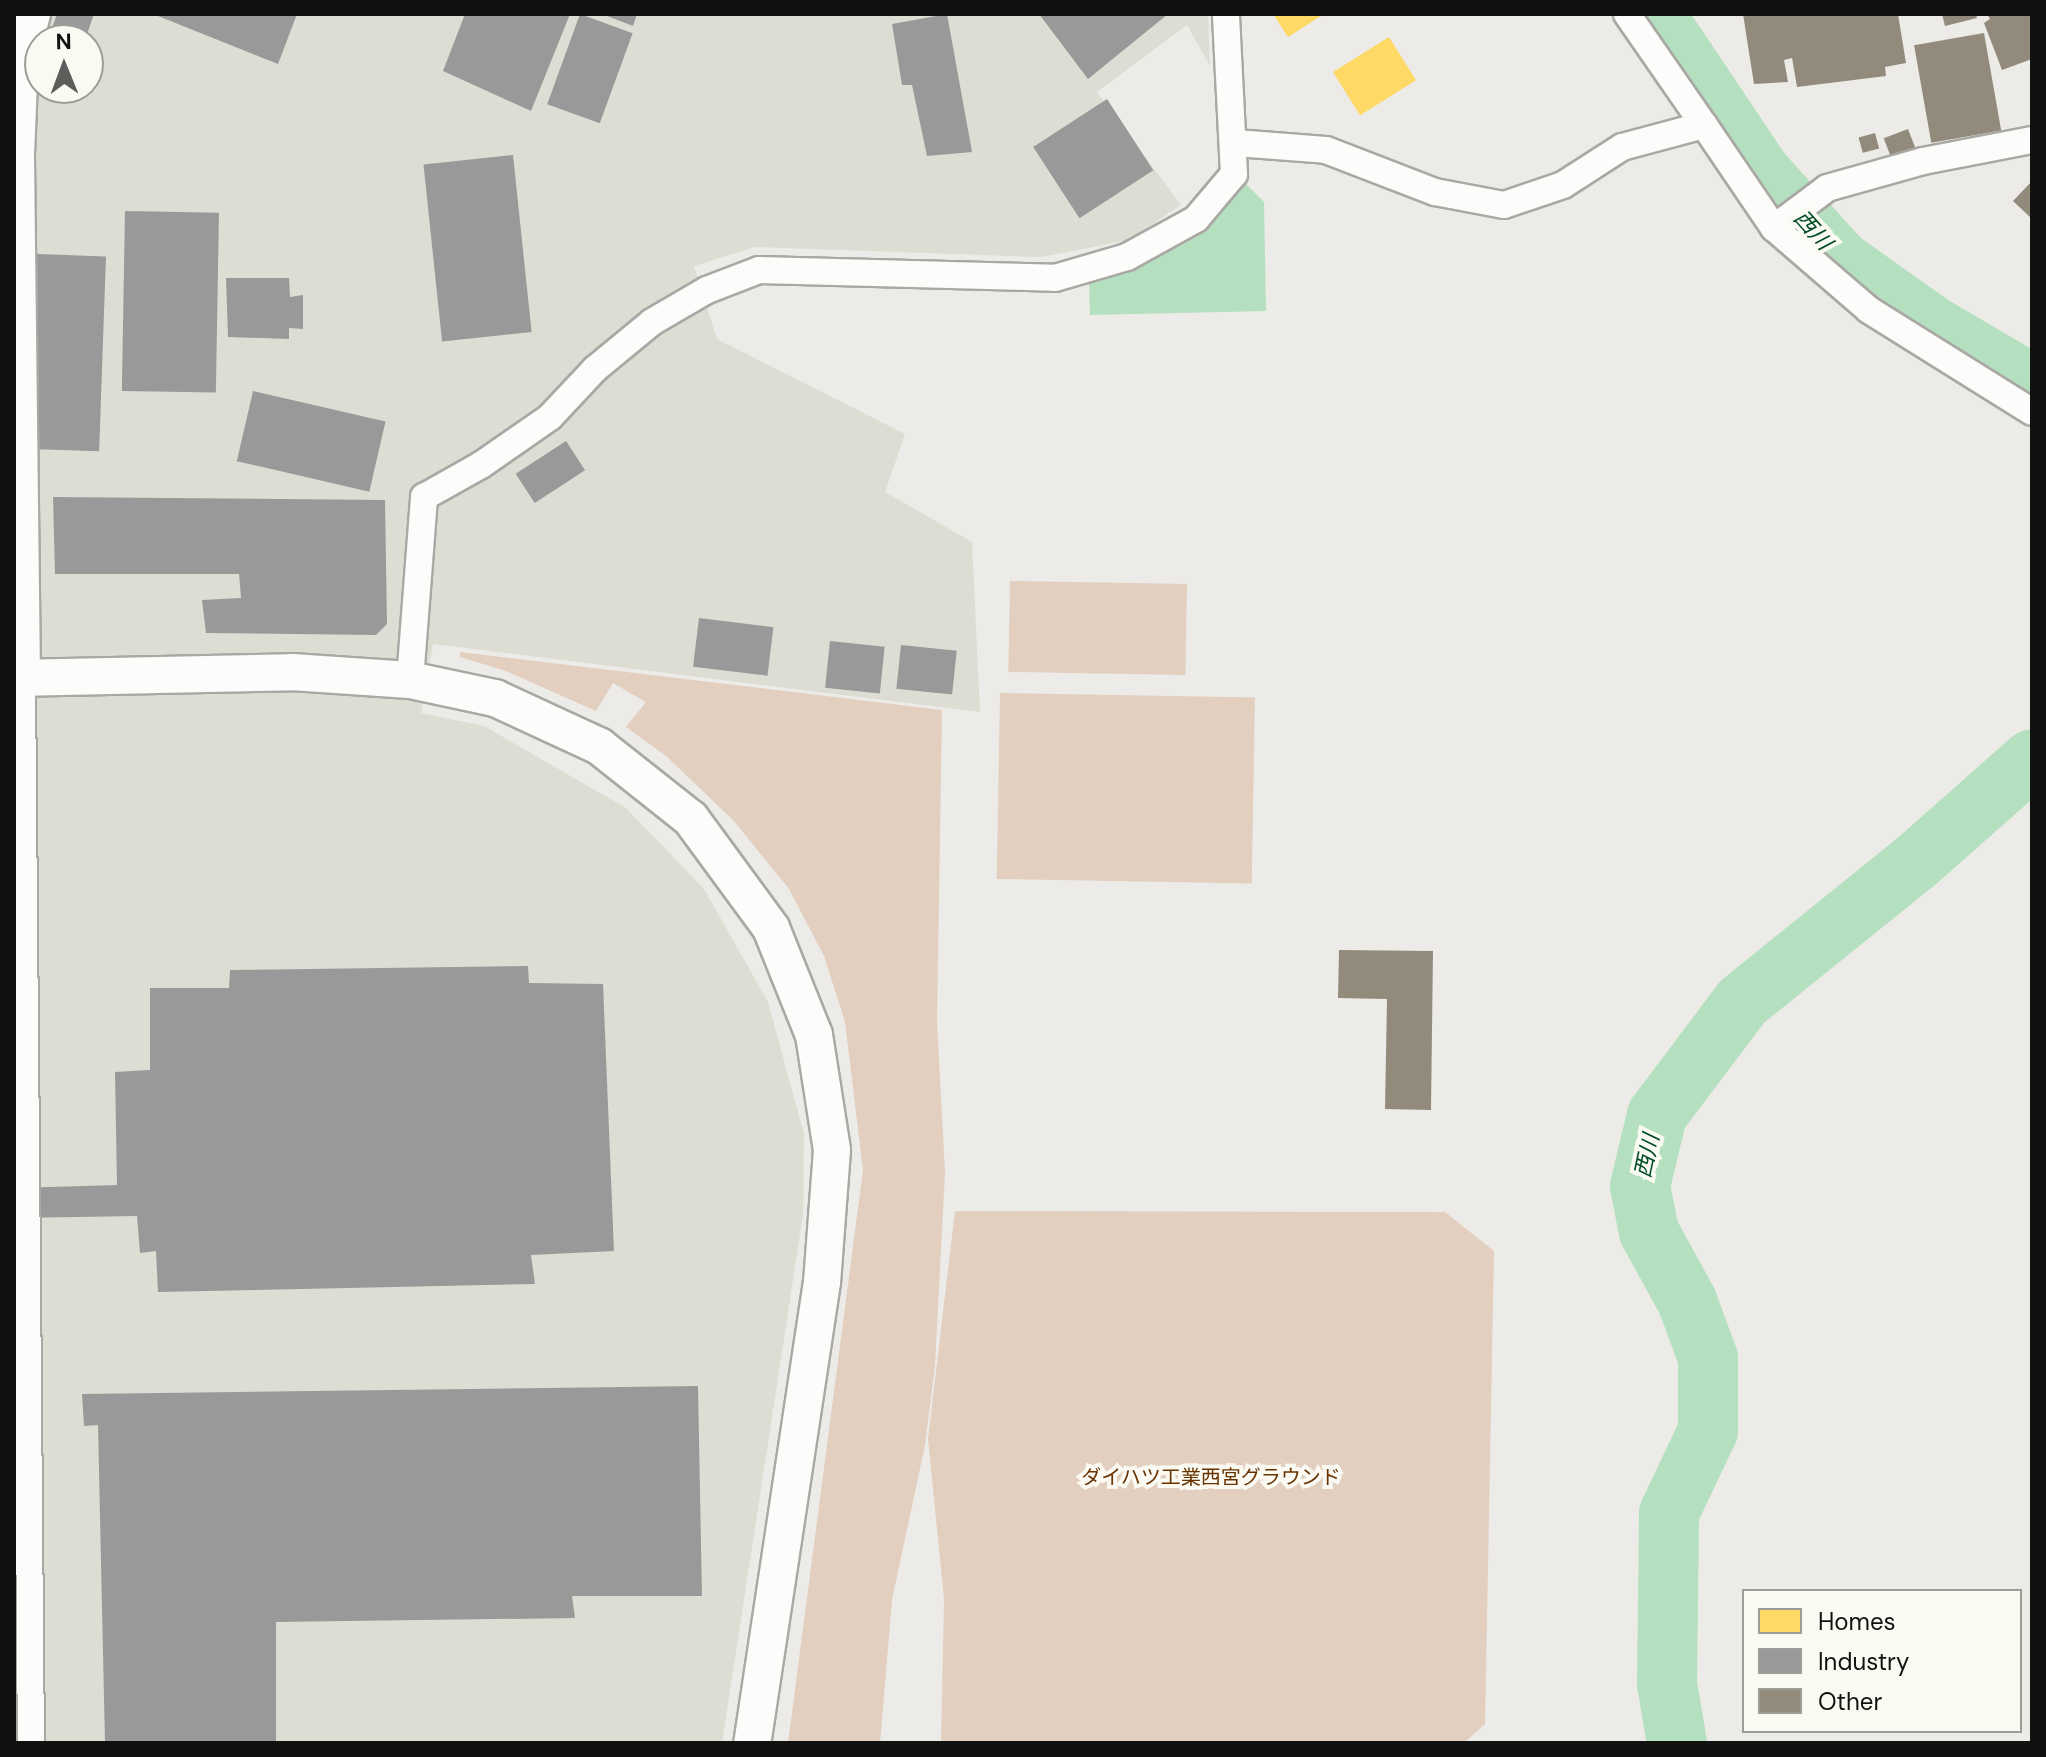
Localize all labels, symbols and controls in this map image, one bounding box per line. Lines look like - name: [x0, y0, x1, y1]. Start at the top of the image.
- north arrow: [24, 24, 104, 104]
- text: N: [55, 27, 72, 56]
- water label: 西川: [1788, 205, 1838, 255]
- water label: 西川: [1630, 1132, 1664, 1180]
- park label: ダイハツ工業西宮グラウンド: [1081, 1465, 1341, 1489]
- legend: [1742, 1589, 2022, 1733]
- text: Homes: [1818, 1606, 1896, 1637]
- text: Industry: [1818, 1646, 1909, 1677]
- text: Other: [1818, 1686, 1882, 1717]

